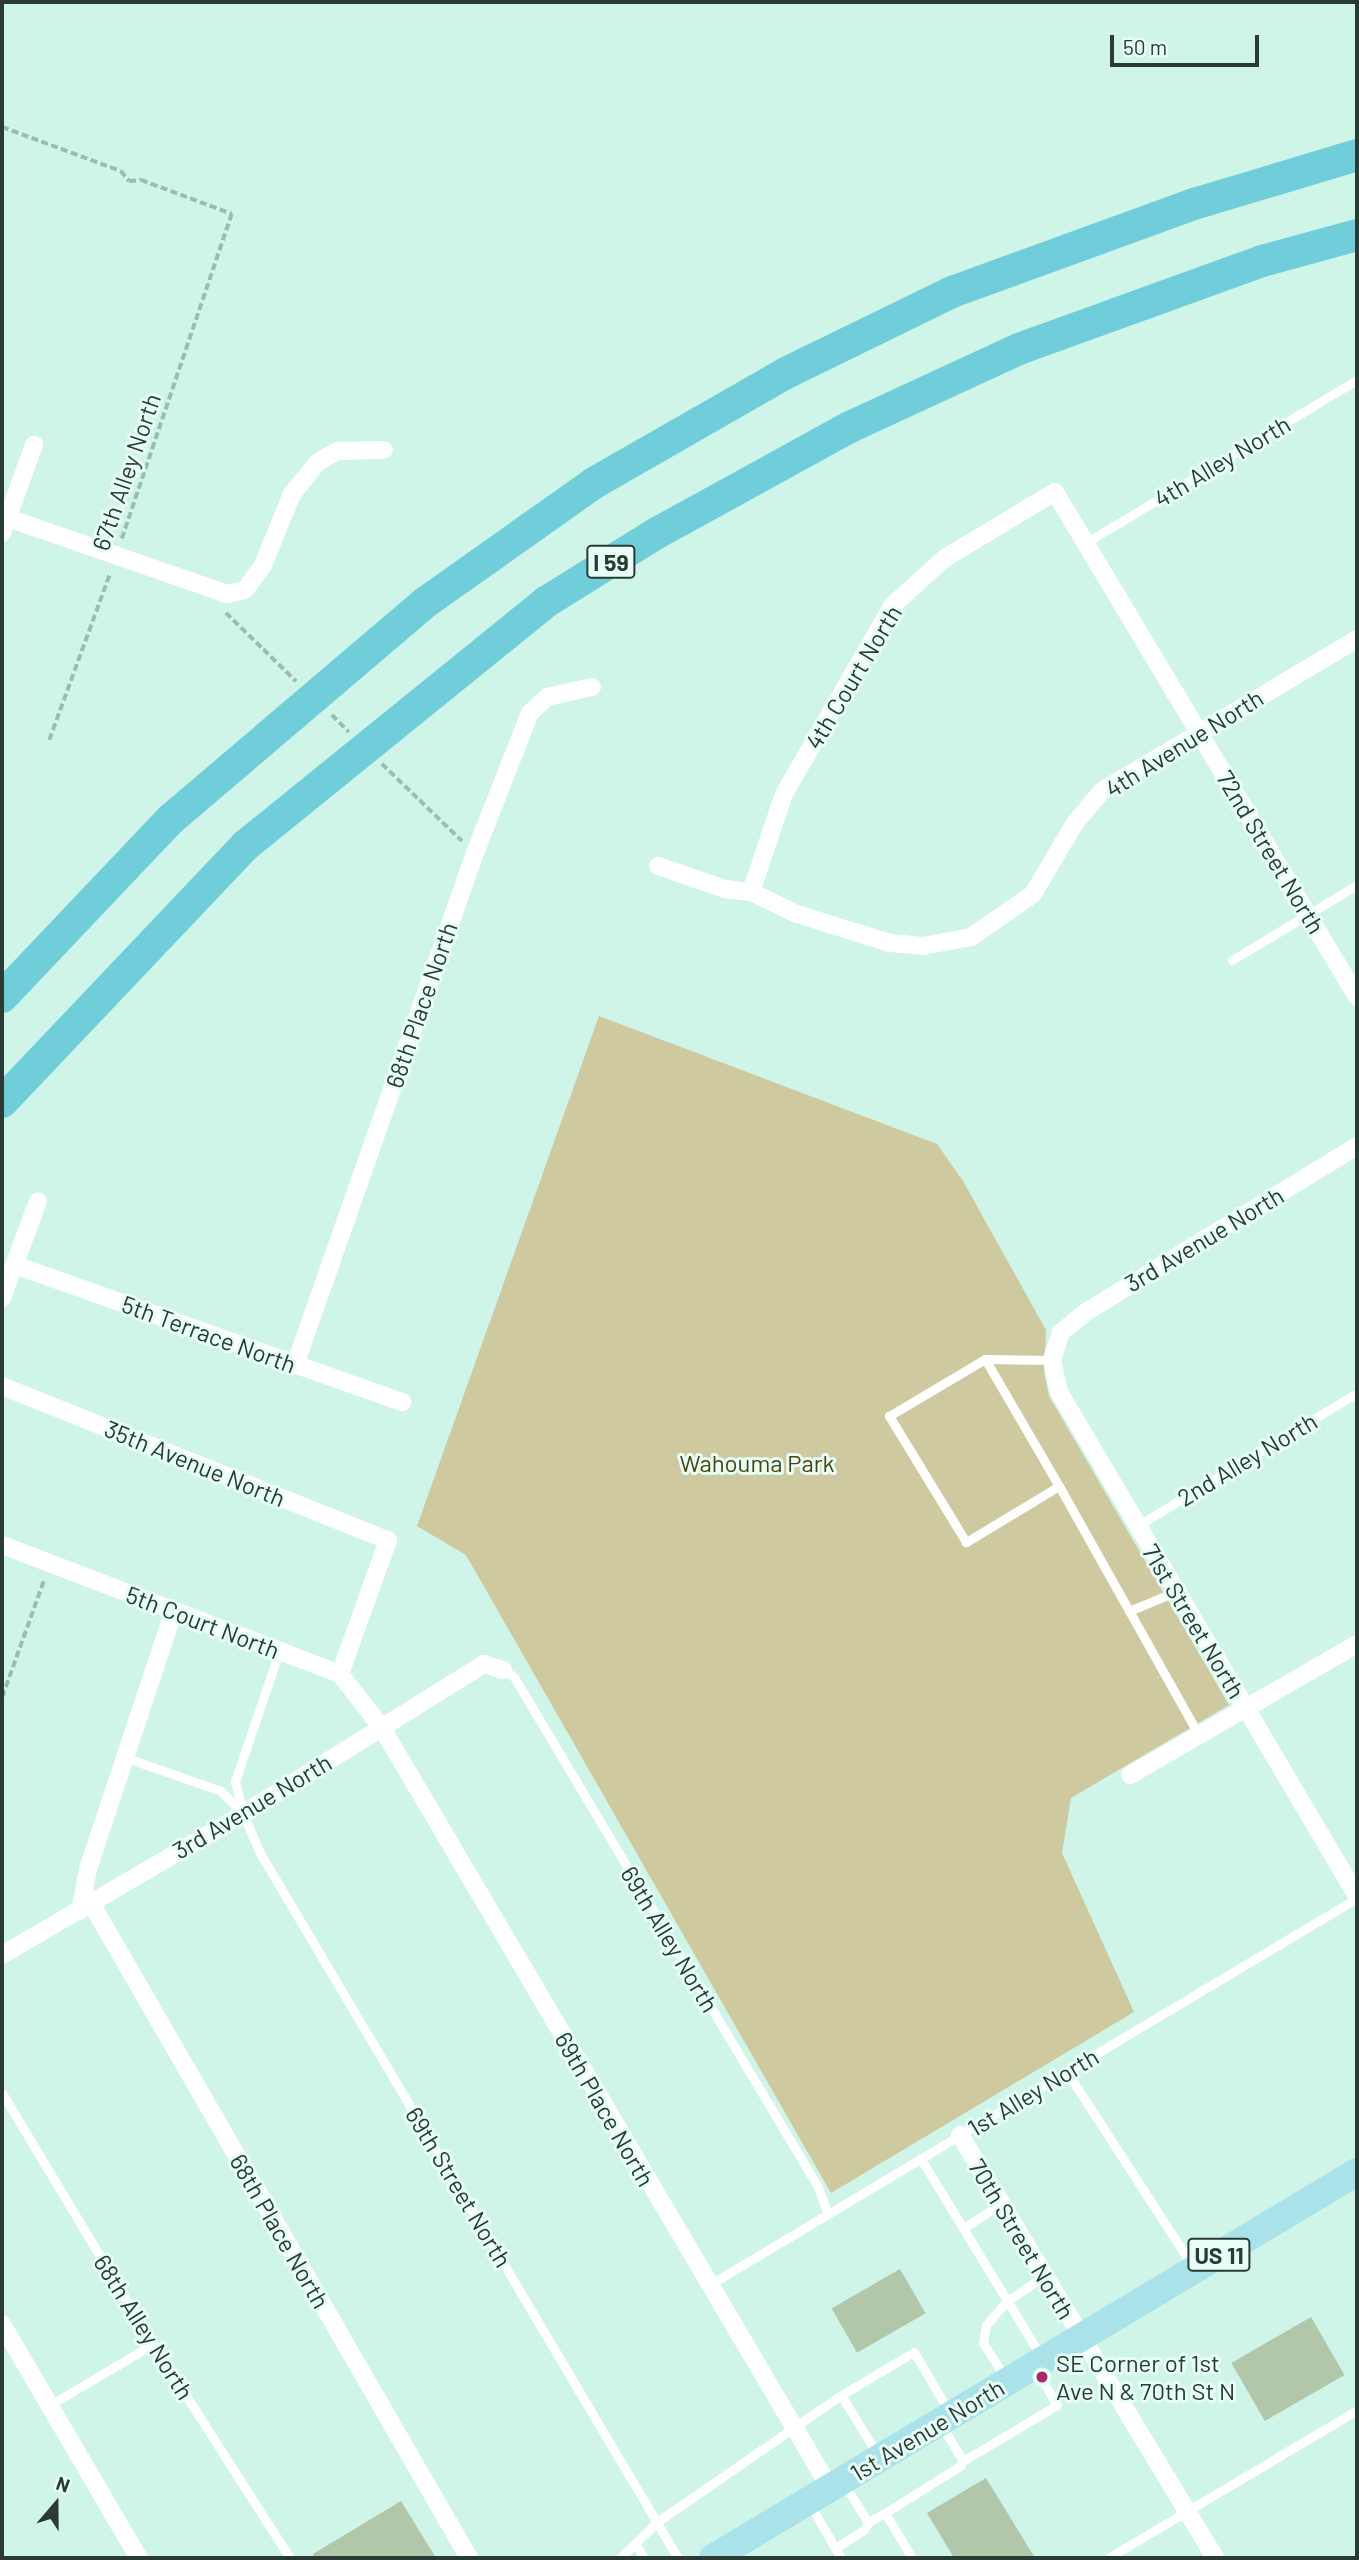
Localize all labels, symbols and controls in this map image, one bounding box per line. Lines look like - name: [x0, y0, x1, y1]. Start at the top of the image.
- scale bar: [1114, 21, 1263, 65]
- text: 50 m: [1123, 34, 1167, 59]
- street label: 67th Alley North: [86, 390, 166, 554]
- street label: 4th Alley North: [1149, 409, 1295, 513]
- road number: I 59: [585, 542, 637, 582]
- street label: 4th Court North: [799, 600, 907, 754]
- street label: 4th Avenue North: [1100, 683, 1268, 803]
- street label: 72nd Street North: [1211, 765, 1331, 939]
- street label: 68th Place North: [379, 918, 463, 1092]
- street label: 3rd Avenue North: [1119, 1180, 1289, 1298]
- street label: 5th Terrace North: [118, 1289, 300, 1379]
- street label: 2nd Alley North: [1172, 1406, 1322, 1512]
- street label: 35th Avenue North: [100, 1414, 290, 1512]
- park label: Wahouma Park: [680, 1449, 834, 1477]
- street label: 71st Street North: [1137, 1538, 1251, 1704]
- street label: 5th Court North: [122, 1580, 284, 1664]
- street label: 3rd Avenue North: [167, 1747, 337, 1865]
- street label: 69th Alley North: [615, 1861, 725, 2017]
- street label: 69th Place North: [549, 2027, 661, 2191]
- street label: 1st Alley North: [962, 2042, 1104, 2142]
- street label: 69th Street North: [400, 2102, 518, 2272]
- street label: 68th Place North: [224, 2149, 336, 2313]
- street label: 70th Street North: [963, 2154, 1081, 2324]
- road number: US 11: [1186, 2236, 1252, 2274]
- street label: 68th Alley North: [88, 2249, 200, 2405]
- place label: SE Corner of 1st Ave N & 70th St N: [1056, 2349, 1235, 2405]
- marker: SE Corner of 1st Ave N & 70th St N: [1034, 2369, 1050, 2385]
- street label: 1st Avenue North: [845, 2373, 1009, 2487]
- north arrow: [21, 2469, 91, 2539]
- text: N: [53, 2471, 73, 2497]

